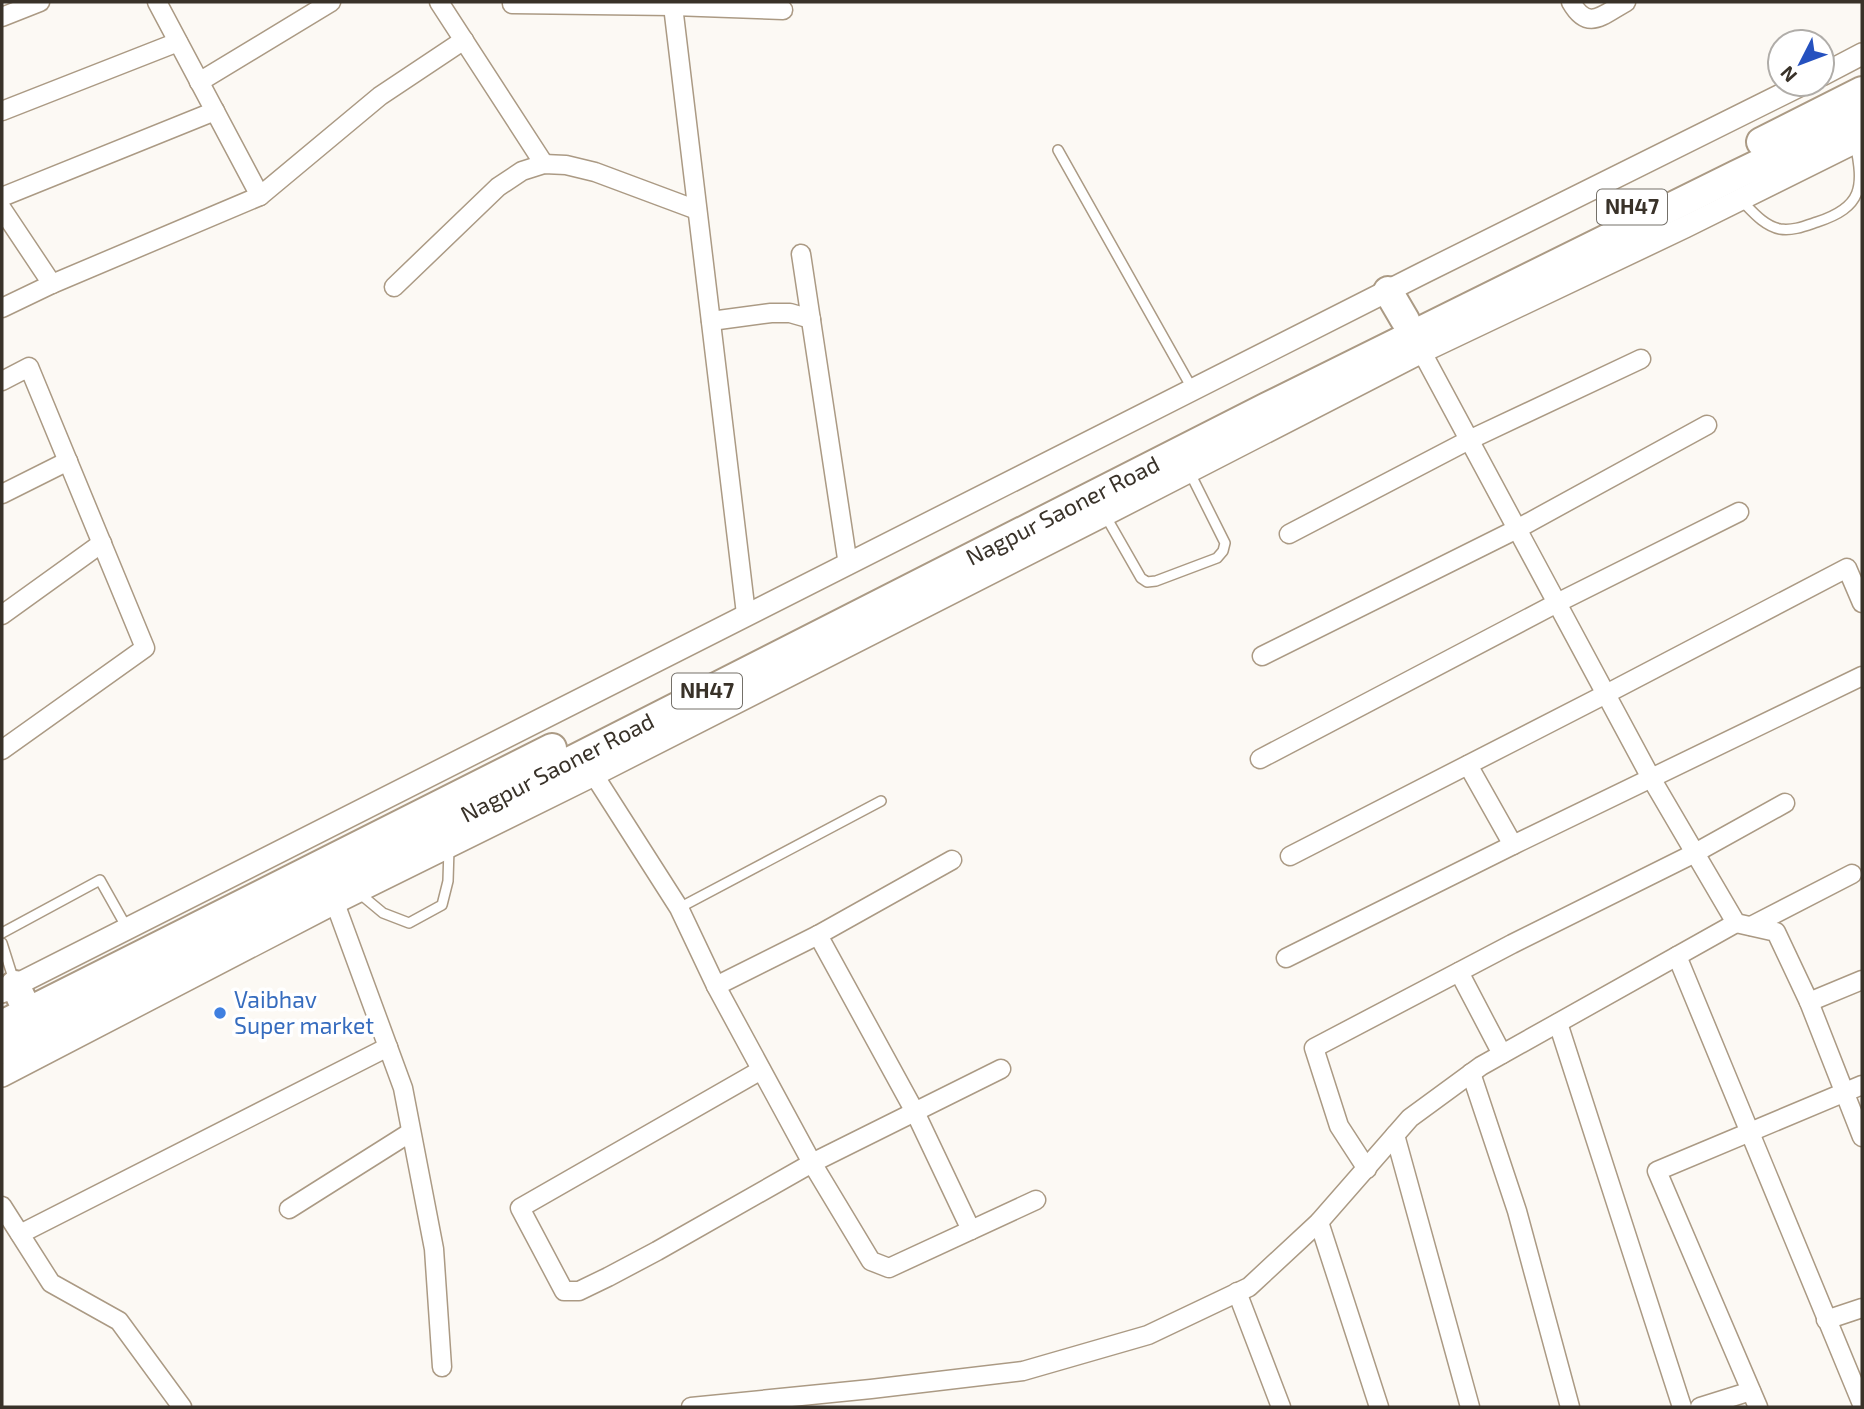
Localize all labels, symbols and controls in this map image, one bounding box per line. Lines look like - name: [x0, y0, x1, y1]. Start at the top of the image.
- north arrow: [1766, 28, 1836, 98]
- text: N: [1775, 62, 1801, 88]
- road number: NH47: [1597, 190, 1667, 224]
- street label: Nagpur Saoner Road: [961, 449, 1164, 571]
- road number: NH47: [672, 674, 742, 708]
- street label: Nagpur Saoner Road: [455, 706, 658, 828]
- place label: Vaibhav Super market: [234, 985, 374, 1039]
- marker: Vaibhav Super market: [212, 1005, 228, 1021]

